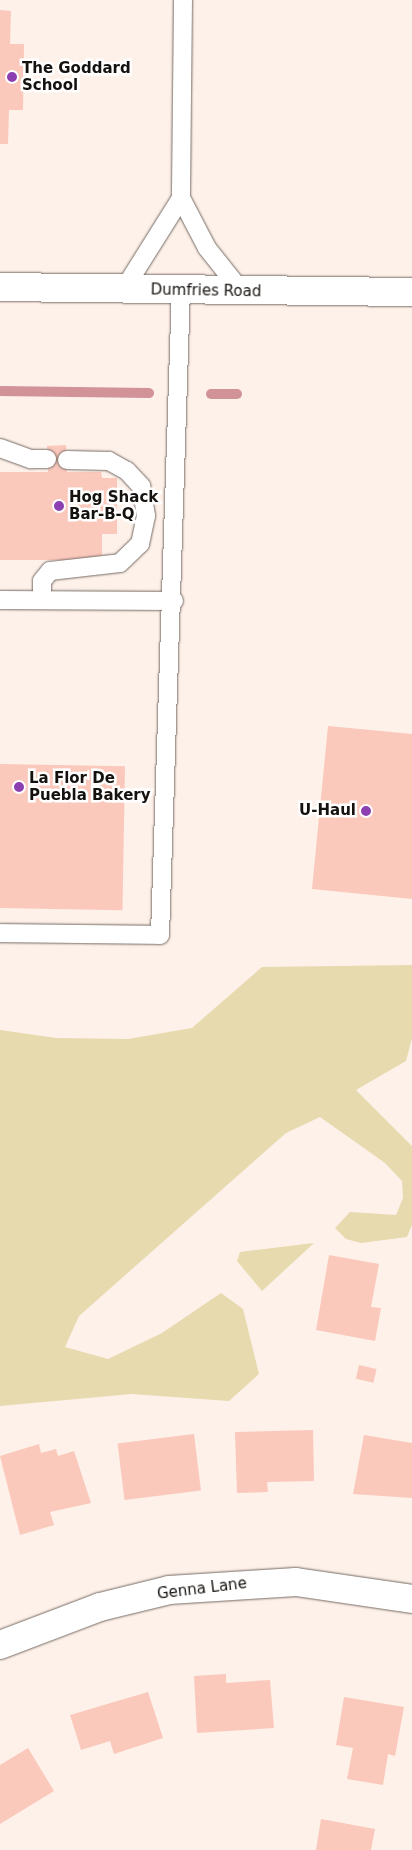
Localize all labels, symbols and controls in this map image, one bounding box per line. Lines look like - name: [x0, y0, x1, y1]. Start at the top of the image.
- place label: The Goddard School: [22, 59, 131, 94]
- marker: The Goddard School: [6, 71, 18, 83]
- street label: Dumfries Road: [150, 281, 262, 301]
- place label: Hog Shack Bar-B-Q: [69, 488, 158, 523]
- marker: Hog Shack Bar-B-Q: [53, 500, 65, 512]
- place label: La Flor De Puebla Bakery: [29, 769, 151, 804]
- marker: La Flor De Puebla Bakery: [13, 781, 25, 793]
- place label: U-Haul: [299, 802, 356, 820]
- marker: U-Haul: [360, 805, 372, 817]
- street label: Genna Lane: [156, 1575, 248, 1603]

